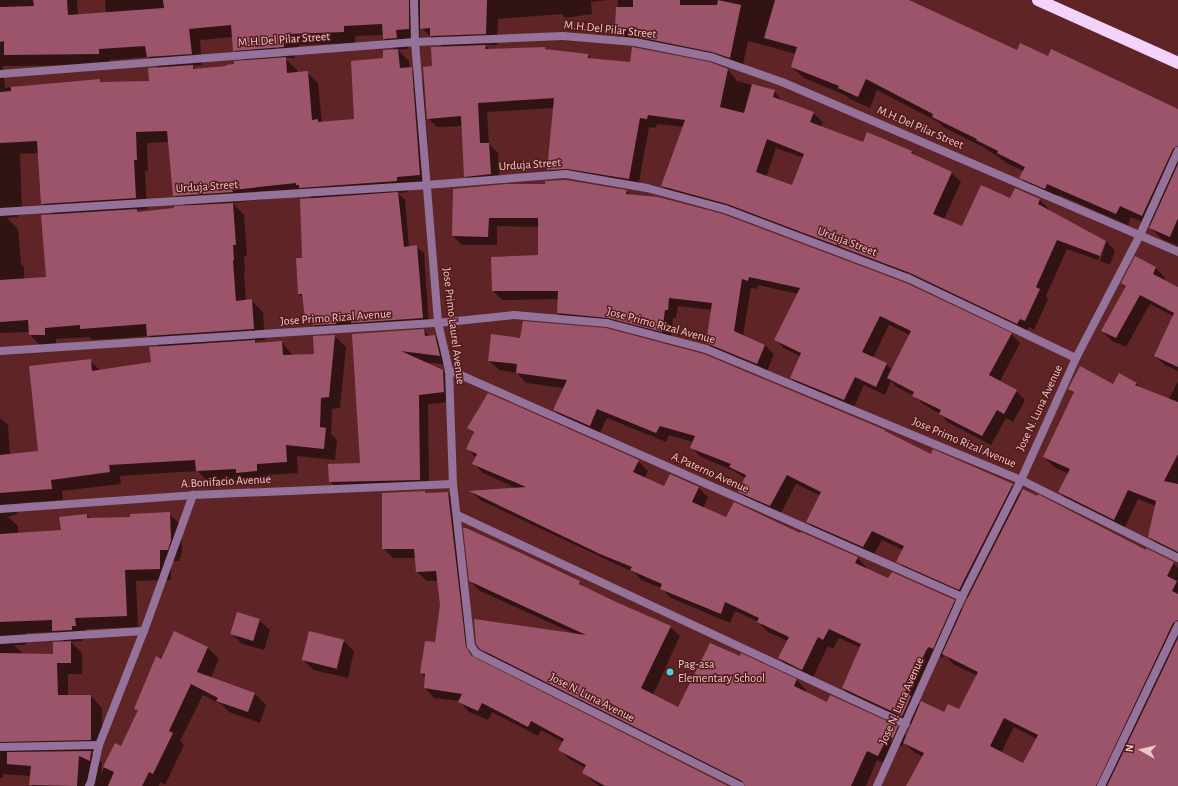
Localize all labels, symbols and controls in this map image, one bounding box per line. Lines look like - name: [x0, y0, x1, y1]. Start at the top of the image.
- street label: M.H.Del Pilar Street: [563, 18, 657, 42]
- street label: M.H.Del Pilar Street: [237, 30, 331, 50]
- street label: M.H.Del Pilar Street: [875, 103, 965, 153]
- street label: Urduja Street: [498, 156, 562, 174]
- street label: Urduja Street: [175, 178, 239, 196]
- street label: Urduja Street: [815, 224, 879, 260]
- street label: Jose Primo Laurel Avenue: [439, 267, 467, 385]
- street label: Jose Primo Rizal Avenue: [605, 305, 717, 347]
- street label: Jose Primo Rizal Avenue: [280, 307, 392, 329]
- street label: Jose N. Luna Avenue: [1014, 363, 1066, 453]
- street label: Jose Primo Rizal Avenue: [910, 415, 1018, 471]
- street label: A.Paterno Avenue: [669, 449, 751, 497]
- street label: A.Bonifacio Avenue: [181, 472, 271, 492]
- street label: Jose N. Luna Avenue: [876, 655, 928, 747]
- place label: Pag-asa Elementary School: [678, 658, 765, 686]
- marker: Pag-asa Elementary School: [665, 667, 675, 677]
- street label: Jose N. Luna Avenue: [547, 670, 637, 726]
- north arrow: [1122, 730, 1162, 770]
- text: N: [1124, 744, 1136, 753]

